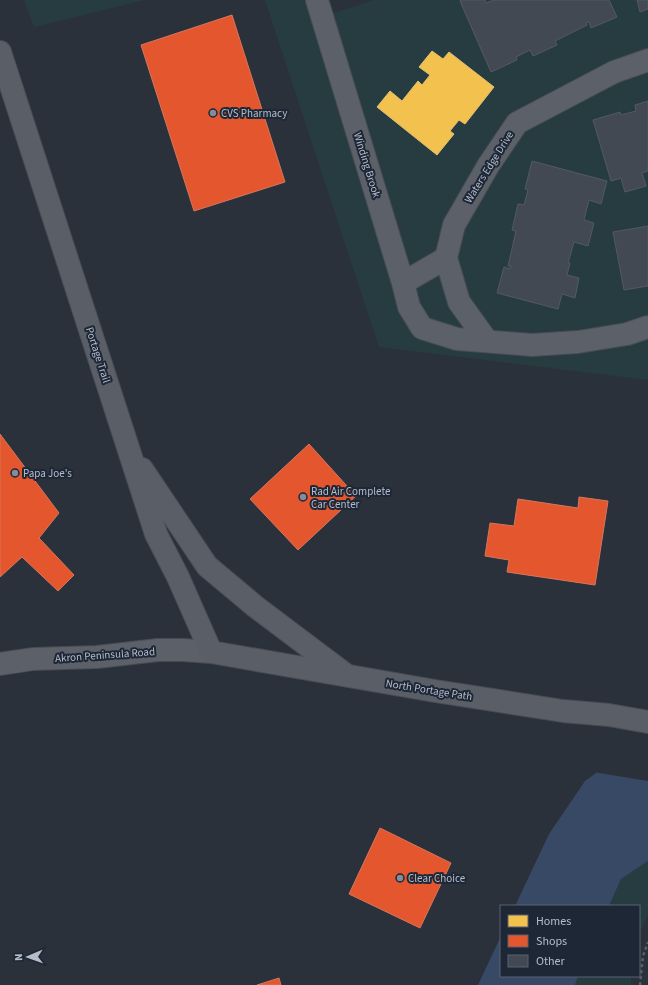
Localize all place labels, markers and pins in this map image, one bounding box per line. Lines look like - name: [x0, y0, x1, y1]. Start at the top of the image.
- place label: CVS Pharmacy: [221, 106, 287, 121]
- marker: CVS Pharmacy: [208, 108, 218, 118]
- place label: Papa Joe's: [23, 466, 72, 481]
- marker: Papa Joe's: [10, 468, 20, 478]
- place label: Rad Air Complete Car Center: [311, 484, 391, 512]
- marker: Rad Air Complete Car Center: [298, 492, 308, 502]
- place label: Clear Choice: [408, 871, 466, 886]
- marker: Clear Choice: [395, 873, 405, 883]

